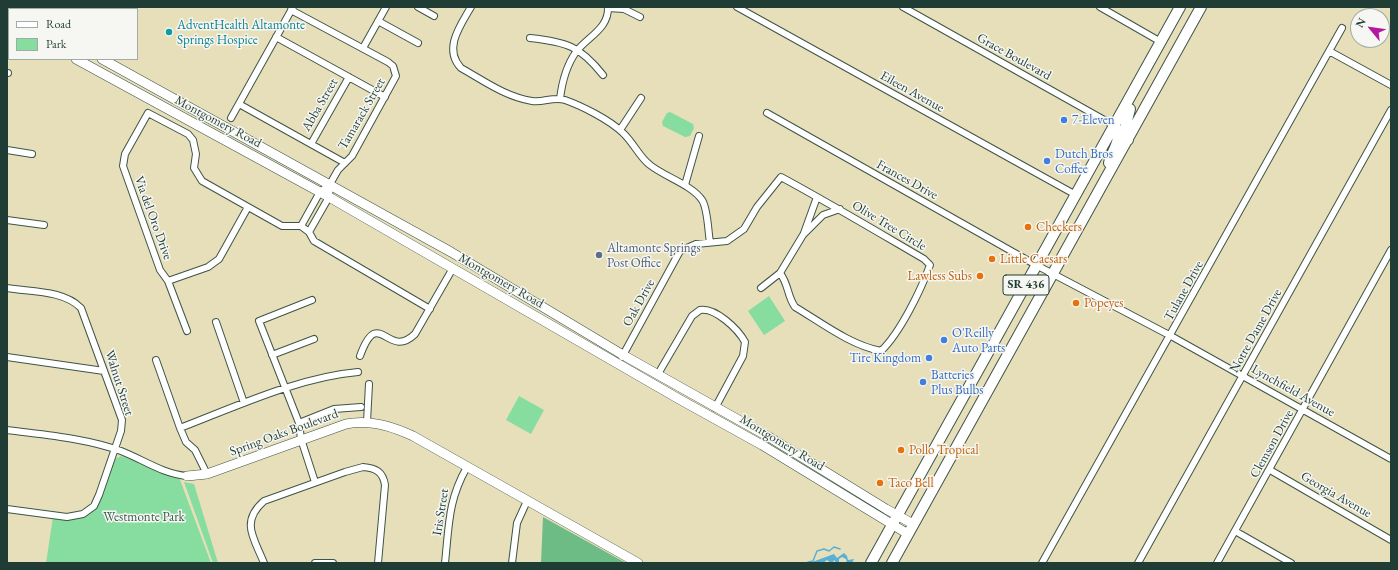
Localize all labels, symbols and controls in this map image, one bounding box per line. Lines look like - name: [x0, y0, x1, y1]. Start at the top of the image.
- legend: [8, 8, 138, 60]
- north arrow: [1350, 8, 1390, 48]
- text: N: [1352, 15, 1369, 30]
- text: Road: [46, 16, 71, 32]
- place label: AdventHealth Altamonte Springs Hospice: [177, 17, 305, 48]
- marker: AdventHealth Altamonte Springs Hospice: [164, 27, 174, 37]
- street label: Grace Boulevard: [974, 30, 1054, 84]
- text: Park: [46, 36, 66, 52]
- street label: Eileen Avenue: [877, 68, 947, 116]
- street label: Tamarack Street: [335, 75, 389, 153]
- street label: Abba Street: [299, 76, 341, 134]
- street label: Montgomery Road: [172, 93, 264, 151]
- place label: 7-Eleven: [1072, 112, 1115, 128]
- marker: 7-Eleven: [1059, 115, 1069, 125]
- place label: Dutch Bros Coffee: [1055, 146, 1113, 177]
- marker: Dutch Bros Coffee: [1042, 156, 1052, 166]
- street label: Frances Drive: [874, 157, 940, 203]
- street label: Via del Oro Drive: [131, 174, 175, 262]
- street label: Olive Tree Circle: [849, 198, 929, 254]
- place label: Checkers: [1036, 219, 1082, 235]
- marker: Checkers: [1023, 222, 1033, 232]
- place label: Altamonte Springs Post Office: [607, 240, 701, 271]
- street label: Montgomery Road: [456, 250, 546, 312]
- marker: Altamonte Springs Post Office: [594, 250, 604, 260]
- place label: Little Caesars: [1000, 251, 1067, 267]
- marker: Little Caesars: [987, 254, 997, 264]
- street label: Tulane Drive: [1161, 258, 1207, 324]
- place label: Lawless Subs: [908, 268, 972, 284]
- marker: Lawless Subs: [975, 271, 985, 281]
- road number: SR 436: [1003, 275, 1049, 295]
- street label: Oak Drive: [620, 277, 658, 329]
- street label: Notre Dame Drive: [1227, 286, 1285, 376]
- place label: Popeyes: [1084, 295, 1123, 311]
- marker: Popeyes: [1071, 298, 1081, 308]
- place label: O'Reilly Auto Parts: [952, 325, 1005, 356]
- marker: O'Reilly Auto Parts: [939, 335, 949, 345]
- street label: Walnut Street: [101, 348, 137, 418]
- place label: Tire Kingdom: [849, 350, 921, 366]
- marker: Tire Kingdom: [924, 353, 934, 363]
- street label: Lynchfield Avenue: [1249, 362, 1337, 420]
- place label: Batteries Plus Bulbs: [931, 367, 983, 398]
- marker: Batteries Plus Bulbs: [918, 377, 928, 387]
- street label: Spring Oaks Boulevard: [228, 406, 340, 460]
- street label: Clemson Drive: [1247, 407, 1297, 481]
- street label: Montgomery Road: [737, 412, 827, 474]
- place label: Pollo Tropical: [909, 442, 979, 458]
- marker: Pollo Tropical: [896, 445, 906, 455]
- street label: Georgia Avenue: [1298, 468, 1374, 522]
- place label: Taco Bell: [888, 475, 934, 491]
- marker: Taco Bell: [875, 478, 885, 488]
- street label: Iris Street: [430, 487, 452, 537]
- park label: Westmonte Park: [103, 509, 185, 525]

